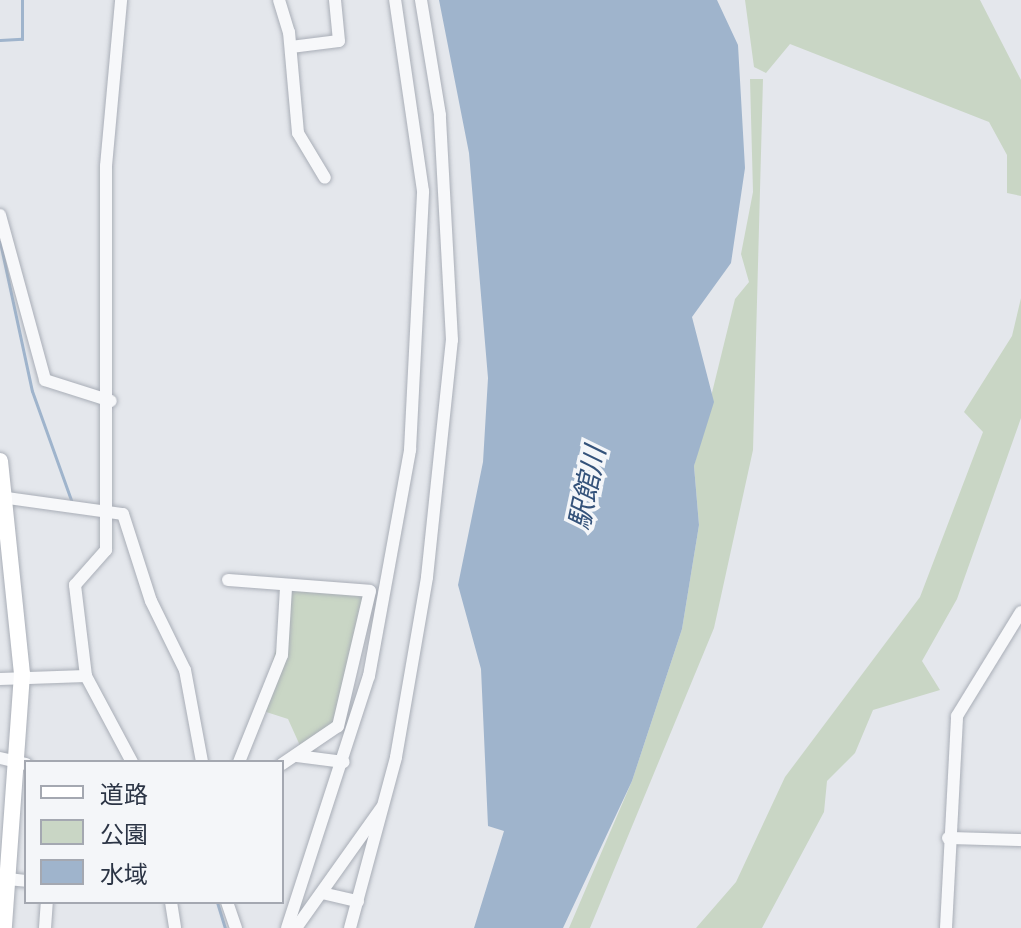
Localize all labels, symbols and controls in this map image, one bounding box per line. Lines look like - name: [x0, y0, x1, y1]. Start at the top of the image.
- water label: 駅館川: [563, 443, 613, 533]
- legend: [24, 760, 284, 904]
- text: 道路: [100, 780, 148, 809]
- text: 公園: [100, 820, 148, 849]
- text: 水域: [100, 860, 148, 889]

